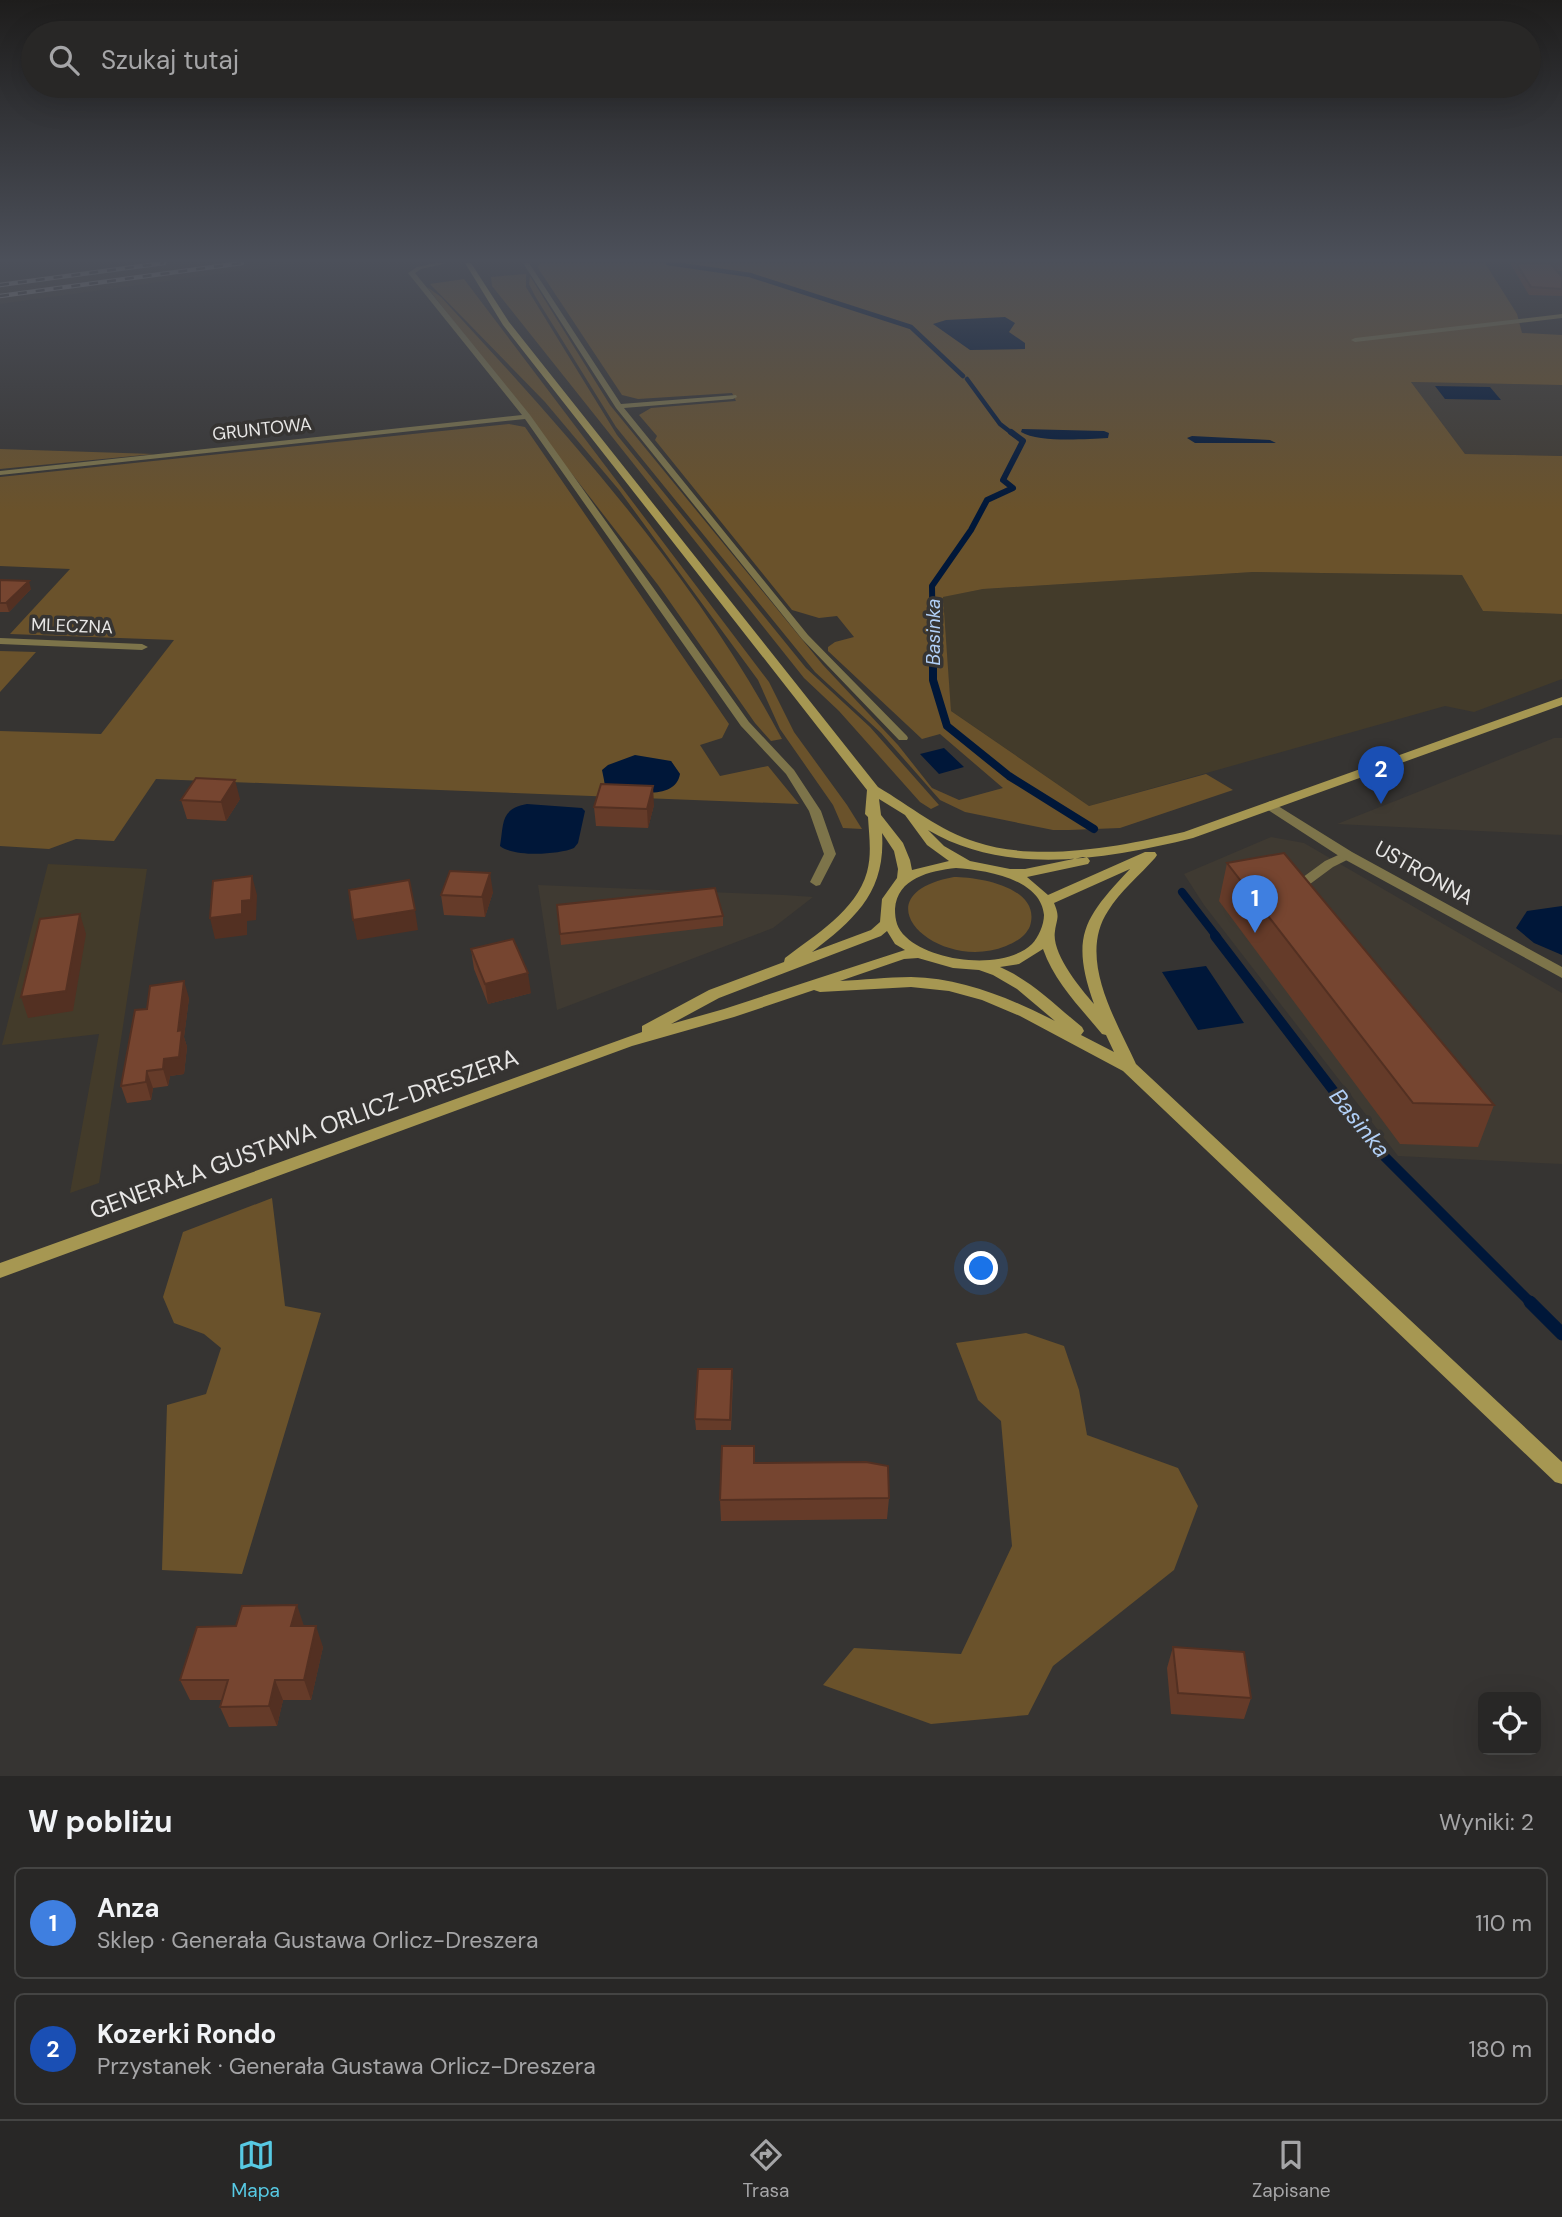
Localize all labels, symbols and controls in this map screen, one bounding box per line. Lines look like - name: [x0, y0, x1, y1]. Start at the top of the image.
- search box: [21, 21, 1541, 98]
- icon: search: [45, 41, 83, 79]
- text: Szukaj tutaj: [101, 43, 239, 77]
- street label: GRUNTOWA: [211, 412, 313, 446]
- water label: Basinka: [921, 599, 946, 665]
- street label: MLECZNA: [31, 613, 113, 639]
- pin: 2: [1358, 746, 1404, 804]
- street label: USTRONNA: [1370, 834, 1479, 912]
- pin: 1: [1232, 875, 1278, 933]
- street label: GENERAŁA GUSTAWA ORLICZ-DRESZERA: [85, 1041, 523, 1226]
- water label: Basinka: [1323, 1082, 1397, 1164]
- your location: [964, 1251, 998, 1285]
- map controls: [1478, 1692, 1541, 1755]
- button: locate: [1478, 1692, 1541, 1755]
- text: W pobliżu: [28, 1802, 173, 1841]
- text: Wyniki: 2: [1439, 1807, 1534, 1837]
- text: Anza: [97, 1891, 159, 1925]
- text: 1: [49, 1908, 57, 1938]
- text: 110 m: [1475, 1908, 1532, 1938]
- text: Sklep · Generała Gustawa Orlicz-Dreszera: [97, 1925, 538, 1955]
- text: Kozerki Rondo: [97, 2017, 276, 2051]
- text: 2: [46, 2034, 60, 2064]
- text: 180 m: [1468, 2034, 1532, 2064]
- text: Przystanek · Generała Gustawa Orlicz-Dreszera: [97, 2051, 596, 2081]
- tab: Mapa: [231, 2136, 280, 2203]
- tab: Trasa: [743, 2136, 789, 2203]
- tab: Zapisane: [1252, 2136, 1331, 2203]

